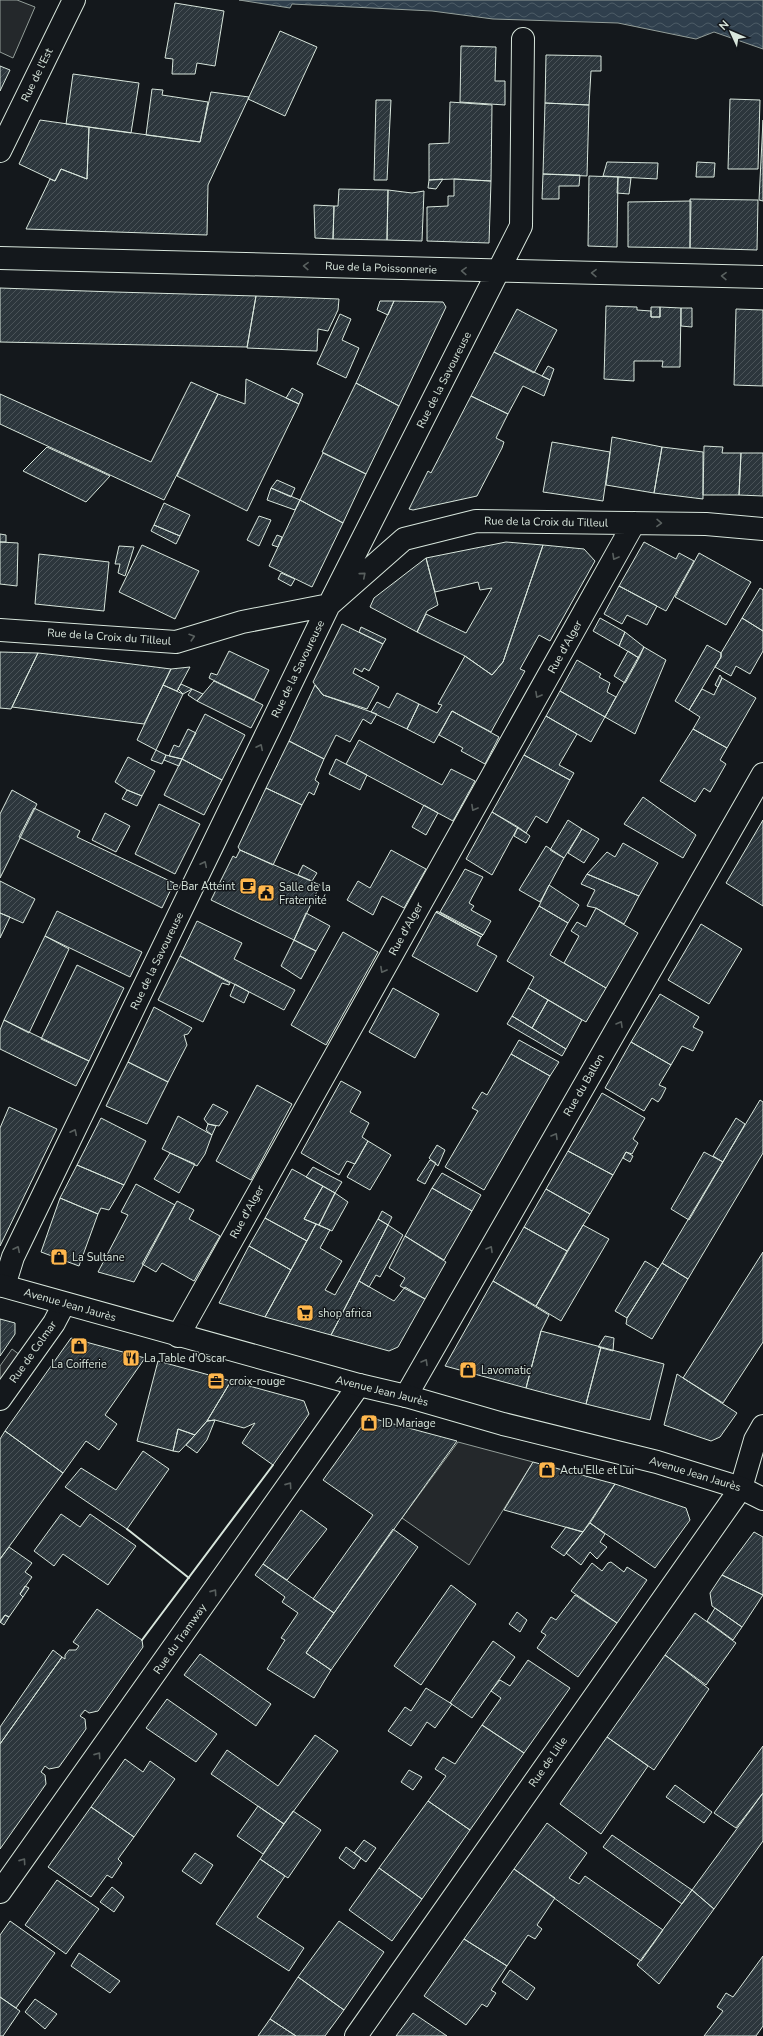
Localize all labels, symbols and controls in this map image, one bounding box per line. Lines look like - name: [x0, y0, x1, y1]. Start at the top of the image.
- north arrow: [711, 12, 751, 52]
- text: N: [716, 17, 732, 34]
- street label: Rue de l'Est: [18, 46, 57, 104]
- street label: Rue de la Poissonnerie: [325, 259, 437, 277]
- one-way arrow: [303, 262, 309, 271]
- one-way arrow: [461, 266, 467, 275]
- one-way arrow: [591, 269, 597, 278]
- one-way arrow: [721, 272, 727, 280]
- street label: Rue de la Savoureuse: [413, 329, 475, 431]
- street label: Rue de la Croix du Tilleul: [484, 513, 609, 531]
- one-way arrow: [656, 519, 662, 527]
- one-way arrow: [613, 553, 620, 560]
- one-way arrow: [358, 573, 366, 580]
- street label: Rue de la Savoureuse: [268, 618, 328, 720]
- street label: Rue d'Alger: [544, 618, 586, 676]
- street label: Rue de la Croix du Tilleul: [47, 625, 172, 649]
- one-way arrow: [188, 633, 195, 642]
- one-way arrow: [535, 690, 543, 698]
- one-way arrow: [255, 744, 263, 751]
- one-way arrow: [472, 804, 479, 811]
- one-way arrow: [199, 861, 207, 868]
- cafe icon: Le Bar Atteint: [238, 876, 258, 896]
- place label: Le Bar Atteint: [166, 879, 235, 894]
- place label: Salle de la Fraternité: [279, 880, 331, 908]
- public building icon: Salle de la Fraternité: [256, 883, 276, 903]
- street label: Rue d'Alger: [385, 900, 427, 958]
- street label: Rue de la Savoureuse: [127, 910, 187, 1012]
- one-way arrow: [381, 966, 388, 973]
- one-way arrow: [615, 1021, 622, 1028]
- street label: Rue du Ballon: [560, 1051, 608, 1119]
- one-way arrow: [69, 1129, 77, 1137]
- one-way arrow: [550, 1133, 557, 1140]
- street label: Rue d'Alger: [226, 1183, 268, 1241]
- one-way arrow: [12, 1246, 20, 1254]
- one-way arrow: [485, 1246, 493, 1253]
- shop icon: La Sultane: [49, 1247, 69, 1267]
- place label: La Sultane: [72, 1250, 125, 1265]
- street label: Avenue Jean Jaurès: [22, 1285, 118, 1325]
- supermarket icon: shop africa: [295, 1303, 315, 1323]
- place label: shop africa: [318, 1306, 372, 1321]
- street label: Rue de Colmar: [6, 1318, 60, 1386]
- shop icon: La Coifferie: [69, 1336, 89, 1356]
- restaurant icon: La Table d'Oscar: [121, 1348, 141, 1368]
- place label: La Table d'Oscar: [144, 1351, 226, 1366]
- place label: La Coifferie: [51, 1357, 107, 1372]
- one-way arrow: [421, 1359, 428, 1366]
- shop icon: Lavomatic: [458, 1360, 478, 1380]
- place label: Lavomatic: [481, 1363, 531, 1378]
- office icon: croix-rouge: [206, 1371, 226, 1391]
- street label: Avenue Jean Jaurès: [334, 1372, 430, 1410]
- place label: croix-rouge: [229, 1374, 285, 1389]
- shop icon: ID Mariage: [359, 1413, 379, 1433]
- place label: ID Mariage: [382, 1416, 436, 1431]
- street label: Avenue Jean Jaurès: [647, 1453, 743, 1495]
- shop icon: Actu'Elle et Lui: [537, 1460, 557, 1480]
- place label: Actu'Elle et Lui: [560, 1463, 634, 1478]
- one-way arrow: [284, 1483, 291, 1490]
- one-way arrow: [209, 1589, 216, 1596]
- street label: Rue du Tramway: [150, 1600, 210, 1677]
- street label: Rue de Lille: [525, 1734, 571, 1790]
- one-way arrow: [93, 1752, 100, 1759]
- one-way arrow: [18, 1858, 25, 1865]

